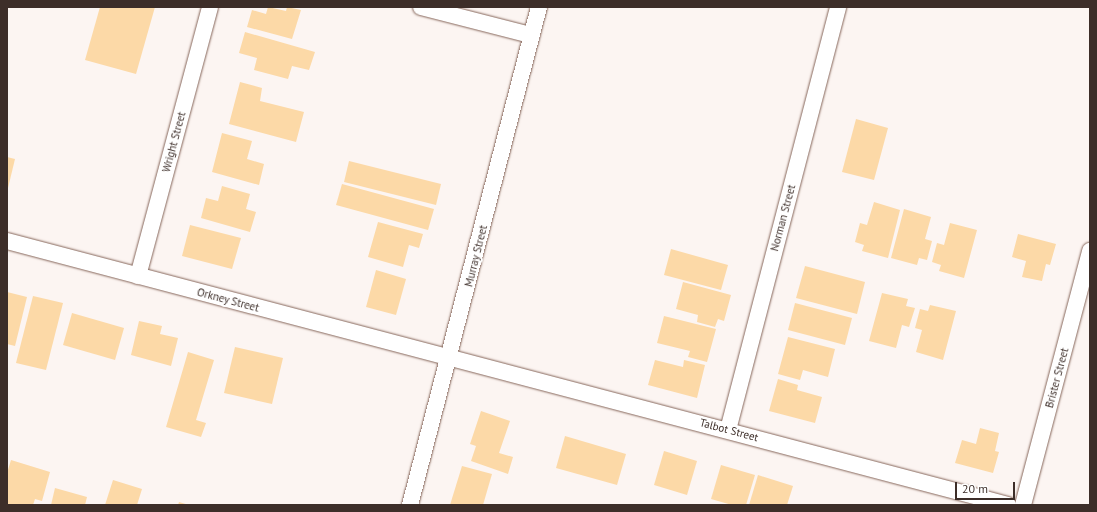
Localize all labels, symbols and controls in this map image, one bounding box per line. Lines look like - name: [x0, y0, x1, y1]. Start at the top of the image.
- street label: Wright Street: [160, 110, 188, 174]
- street label: Norman Street: [768, 183, 798, 253]
- street label: Murray Street: [462, 223, 490, 289]
- street label: Orkney Street: [195, 285, 261, 315]
- street label: Brister Street: [1043, 346, 1071, 410]
- street label: Talbot Street: [698, 416, 760, 444]
- scale bar: [957, 474, 1017, 500]
- text: 20 m: [962, 481, 988, 496]

